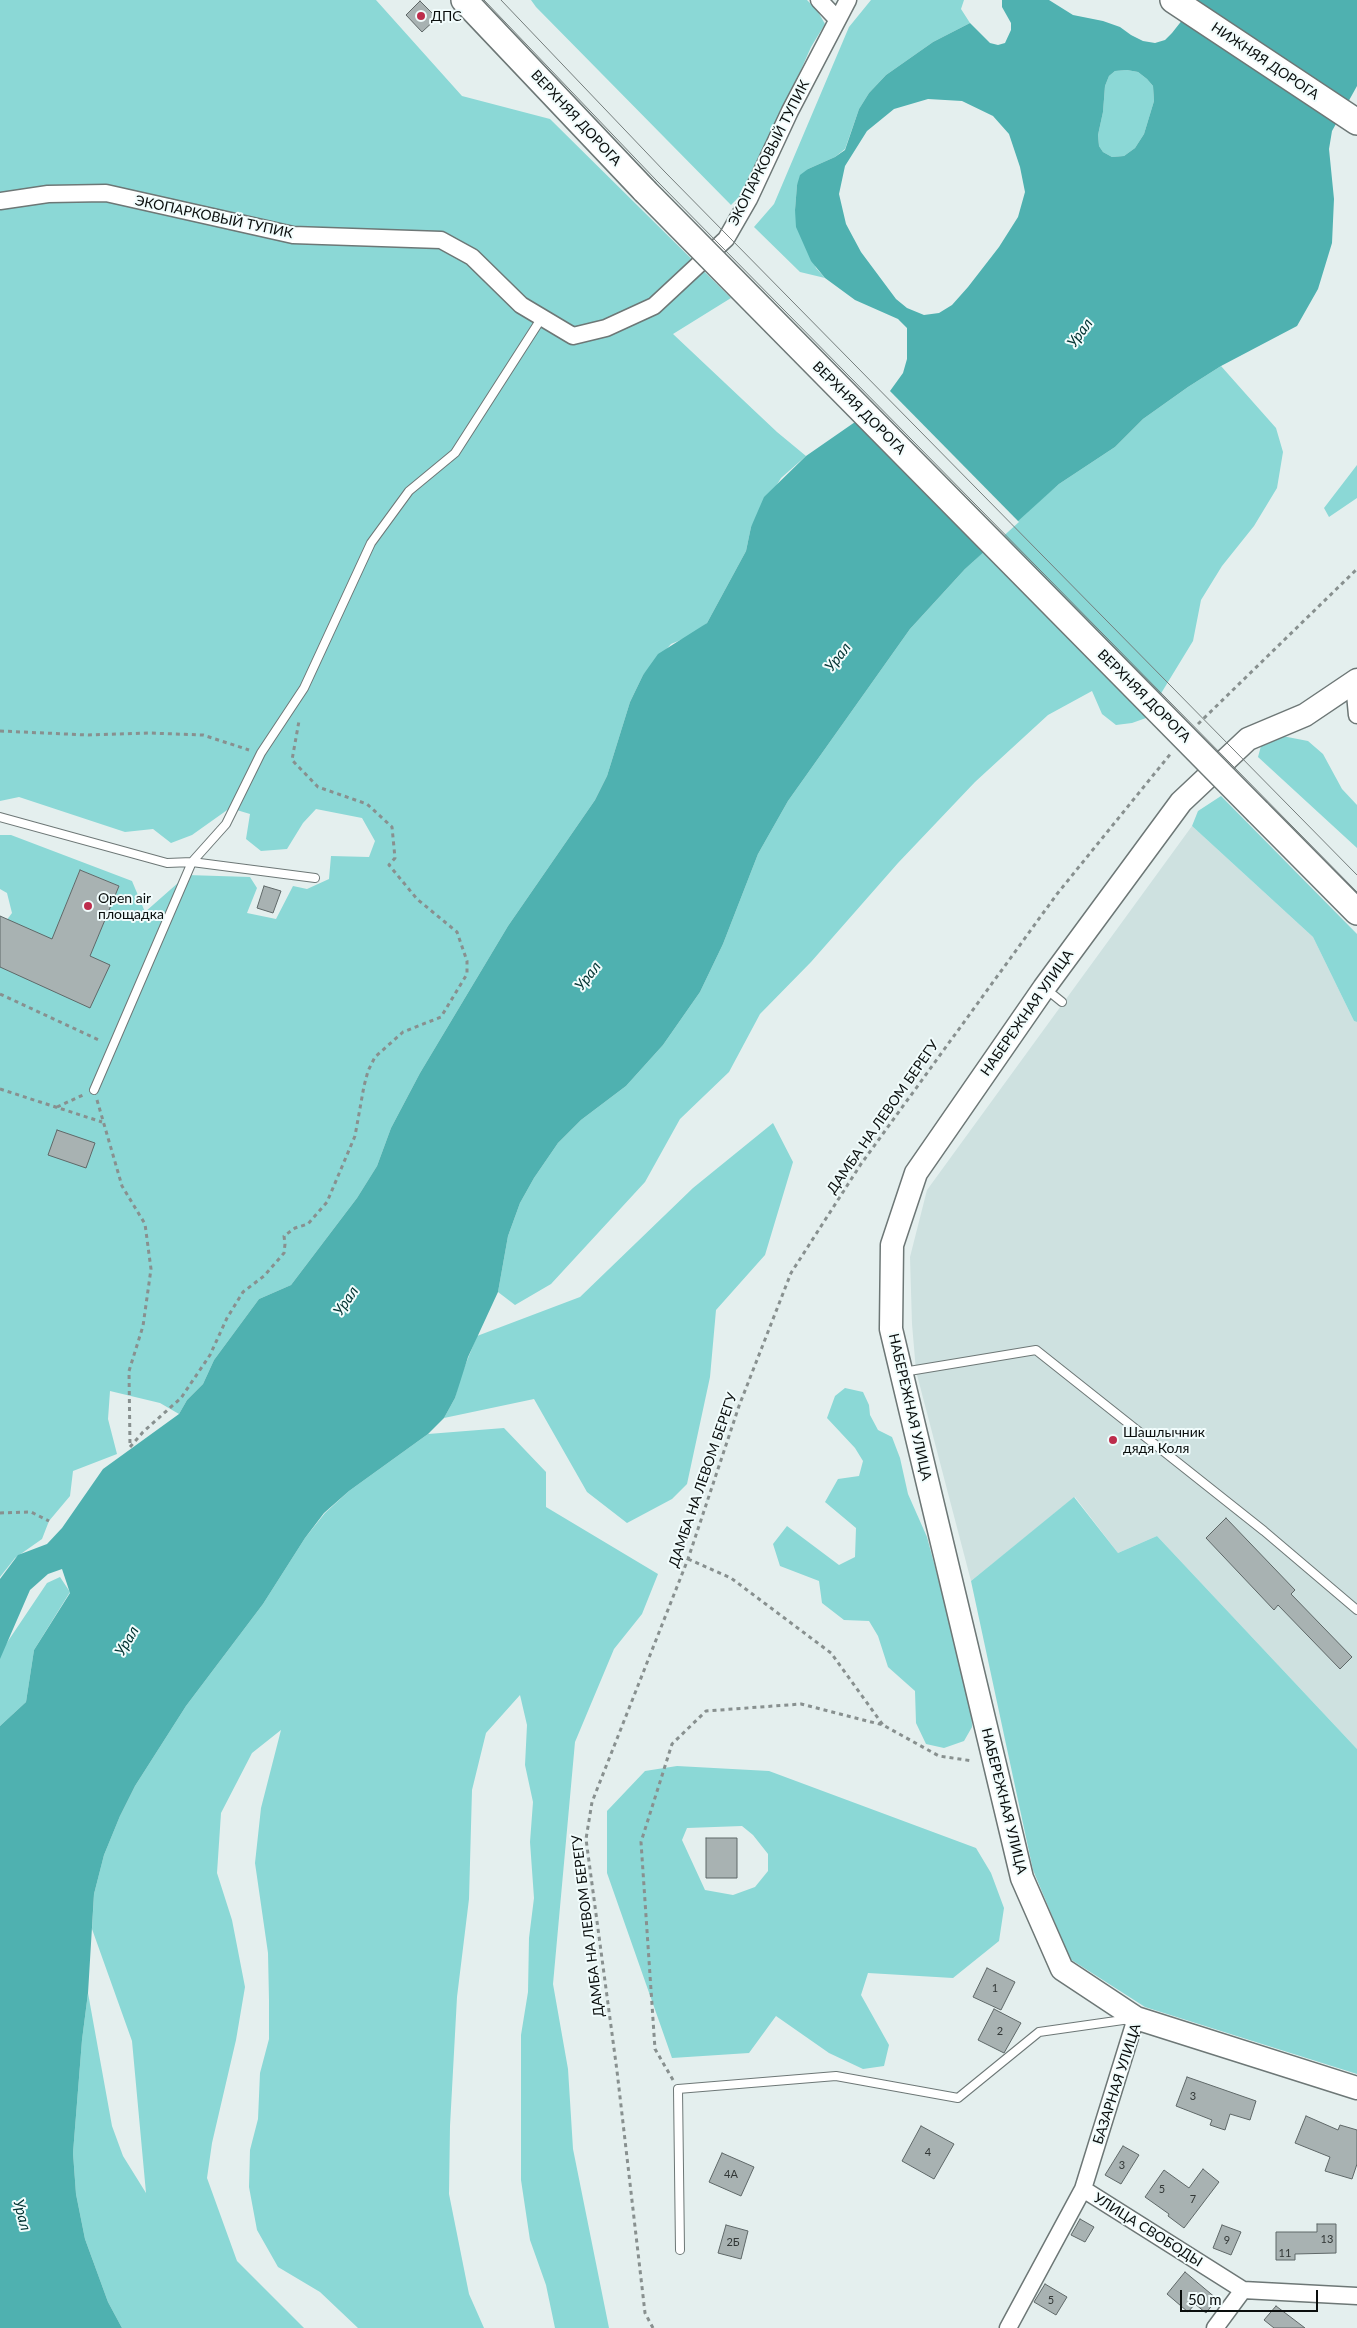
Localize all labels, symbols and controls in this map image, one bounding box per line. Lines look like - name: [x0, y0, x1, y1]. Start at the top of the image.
- place label: ДПС: [431, 8, 462, 24]
- marker: ДПС: [415, 10, 427, 22]
- street label: НИЖНЯЯ ДОРОГА: [1208, 19, 1322, 103]
- street label: ВЕРХНЯЯ ДОРОГА: [527, 67, 625, 169]
- street label: ЭКОПАРКОВЫЙ ТУПИК: [725, 77, 813, 229]
- street label: ЭКОПАРКОВЫЙ ТУПИК: [133, 192, 295, 242]
- water label: Урал: [1063, 315, 1097, 351]
- street label: ВЕРХНЯЯ ДОРОГА: [809, 358, 909, 458]
- water label: Урал: [821, 639, 855, 675]
- street label: ВЕРХНЯЯ ДОРОГА: [1094, 646, 1194, 746]
- place label: Open air площадка: [98, 890, 164, 922]
- marker: Open air площадка: [82, 900, 94, 912]
- street label: НАБЕРЕЖНАЯ УЛИЦА: [977, 947, 1077, 1079]
- water label: Урал: [571, 958, 605, 994]
- street label: ДАМБА НА ЛЕВОМ БЕРЕГУ: [824, 1037, 942, 1197]
- water label: Урал: [330, 1283, 362, 1319]
- street label: НАБЕРЕЖНАЯ УЛИЦА: [885, 1332, 935, 1482]
- street label: ДАМБА НА ЛЕВОМ БЕРЕГУ: [665, 1391, 741, 1569]
- place label: Шашлычник дядя Коля: [1123, 1424, 1205, 1456]
- marker: Шашлычник дядя Коля: [1107, 1434, 1119, 1446]
- water label: Урал: [111, 1623, 143, 1659]
- street label: НАБЕРЕЖНАЯ УЛИЦА: [978, 1726, 1030, 1876]
- street label: ДАМБА НА ЛЕВОМ БЕРЕГУ: [568, 1834, 608, 2018]
- house number: 1: [992, 1981, 998, 1995]
- street label: БАЗАРНАЯ УЛИЦА: [1090, 2021, 1144, 2147]
- house number: 2: [997, 2024, 1003, 2038]
- house number: 3: [1190, 2089, 1196, 2103]
- house number: 4: [925, 2145, 931, 2159]
- house number: 3: [1119, 2158, 1125, 2172]
- house number: 4А: [724, 2167, 738, 2181]
- house number: 5: [1159, 2182, 1165, 2196]
- street label: УЛИЦА СВОБОДЫ: [1090, 2190, 1206, 2270]
- house number: 7: [1190, 2192, 1196, 2206]
- water label: Урал: [9, 2197, 35, 2233]
- house number: 13: [1321, 2232, 1333, 2246]
- house number: 9: [1224, 2233, 1230, 2247]
- house number: 2Б: [726, 2235, 740, 2249]
- house number: 11: [1279, 2246, 1291, 2260]
- scale bar: [1182, 2280, 1320, 2312]
- text: 50 m: [1188, 2290, 1222, 2308]
- house number: 5: [1048, 2293, 1054, 2307]

